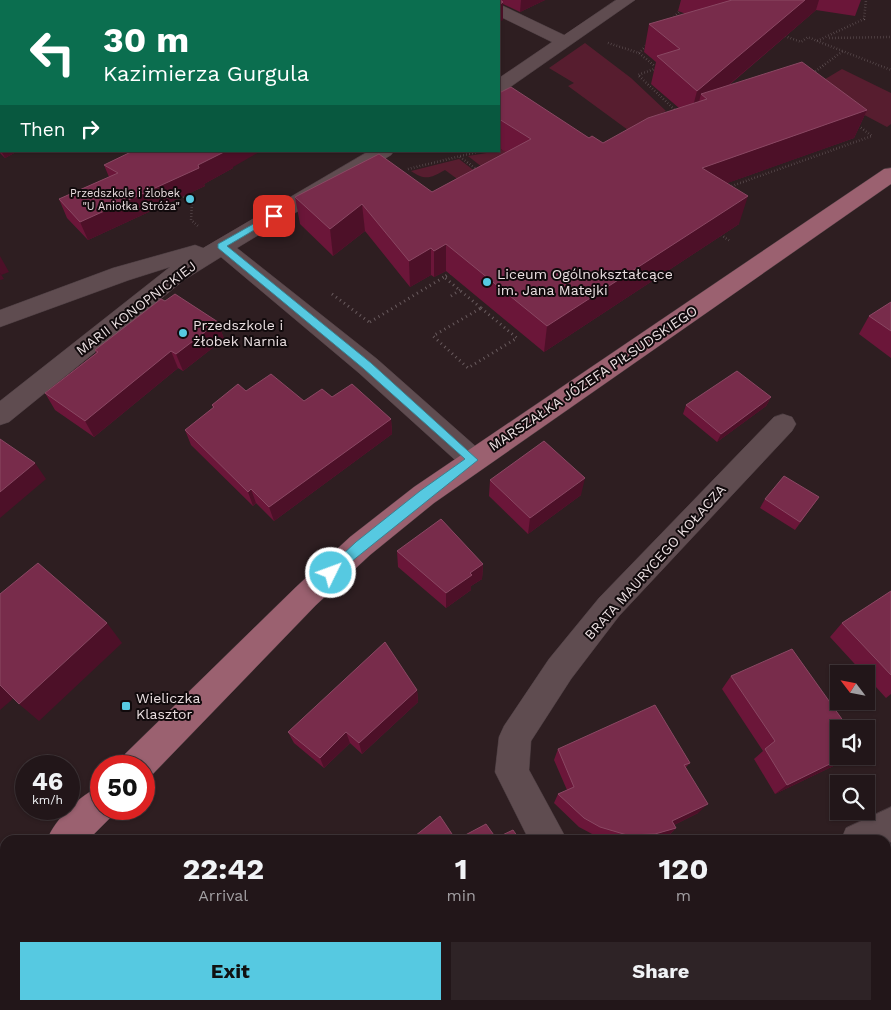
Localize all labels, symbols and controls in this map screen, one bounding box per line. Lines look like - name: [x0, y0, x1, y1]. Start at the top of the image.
- text: 30 m: [103, 19, 189, 61]
- icon: left: [20, 20, 85, 85]
- text: Kazimierza Gurgula: [103, 61, 309, 86]
- icon: right: [76, 115, 104, 143]
- text: Then: [20, 118, 66, 141]
- place label: Przedszkole i żlobek "U Aniołka Stróża": [70, 187, 180, 213]
- marker: Przedszkole i żlobek "U Aniołka Stróża": [184, 193, 196, 205]
- pin: [253, 195, 295, 237]
- icon: arrive: [260, 202, 288, 230]
- street label: MARII KONOPNICKIEJ: [73, 258, 199, 358]
- place label: Liceum Ogólnokształcące im. Jana Matejki: [497, 266, 673, 298]
- marker: Liceum Ogólnokształcące im. Jana Matejki: [481, 276, 493, 288]
- street label: MARSZAŁKA JÓZEFA PIŁSUDSKIEGO: [486, 302, 700, 454]
- place label: Przedszkole i żłobek Narnia: [193, 317, 287, 349]
- marker: Przedszkole i żłobek Narnia: [177, 327, 189, 339]
- street label: BRATA MAURYCEGO KOŁACZA: [581, 481, 729, 643]
- position arrow: [304, 546, 356, 598]
- north arrow: [830, 665, 875, 710]
- map controls: [830, 665, 875, 820]
- place label: Wieliczka Klasztor: [136, 690, 200, 722]
- marker: Wieliczka Klasztor: [120, 700, 132, 712]
- button: sound: [830, 720, 875, 765]
- speed limit sign: 50: [90, 755, 155, 820]
- text: 46: [32, 767, 63, 796]
- button: search: [830, 775, 875, 820]
- text: km/h: [32, 793, 63, 807]
- text: 22:42: [182, 851, 264, 886]
- text: 1: [455, 851, 468, 886]
- text: 120: [658, 851, 709, 886]
- text: Arrival: [198, 886, 248, 905]
- text: min: [447, 886, 476, 905]
- text: m: [676, 886, 691, 905]
- button: Exit: [20, 942, 441, 1000]
- button: Share: [451, 942, 871, 1000]

